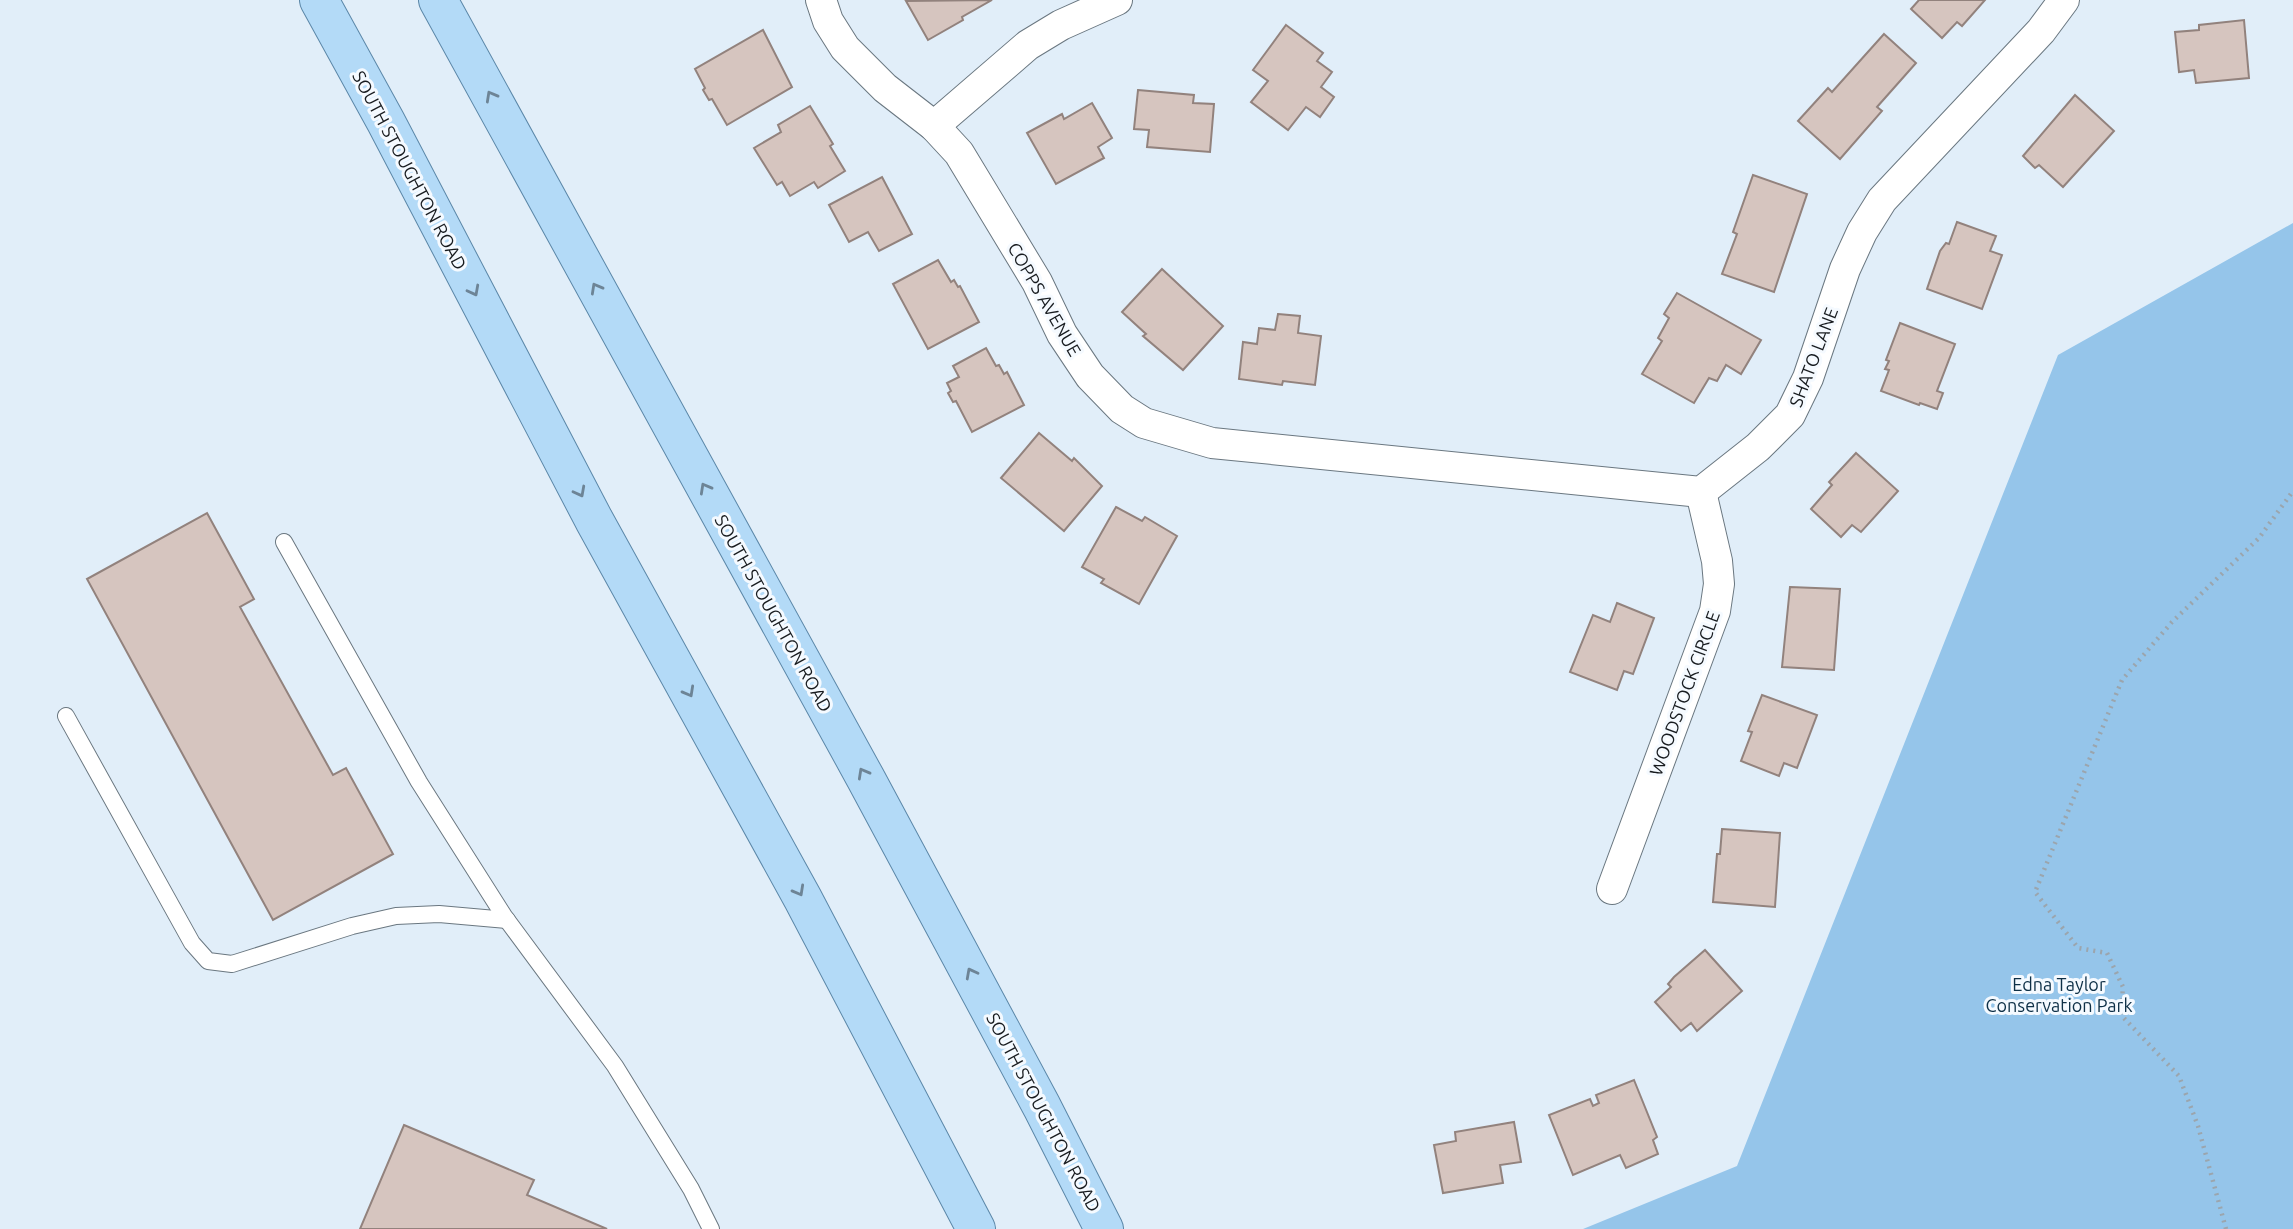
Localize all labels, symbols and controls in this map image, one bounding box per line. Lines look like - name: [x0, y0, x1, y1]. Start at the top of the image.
- street label: SOUTH STOUGHTON ROAD: [349, 67, 471, 273]
- one-way arrow: [486, 91, 499, 103]
- street label: COPPS AVENUE: [1004, 239, 1086, 359]
- one-way arrow: [591, 283, 604, 296]
- one-way arrow: [466, 284, 479, 296]
- street label: SHATO LANE: [1785, 304, 1841, 410]
- one-way arrow: [700, 483, 713, 495]
- one-way arrow: [571, 485, 585, 497]
- street label: SOUTH STOUGHTON ROAD: [711, 511, 837, 715]
- street label: WOODSTOCK CIRCLE: [1645, 608, 1723, 778]
- one-way arrow: [681, 685, 694, 697]
- one-way arrow: [858, 768, 871, 780]
- one-way arrow: [790, 884, 804, 896]
- one-way arrow: [965, 968, 979, 980]
- park label: Edna Taylor Conservation Park: [1986, 974, 2132, 1015]
- street label: SOUTH STOUGHTON ROAD: [983, 1009, 1105, 1215]

